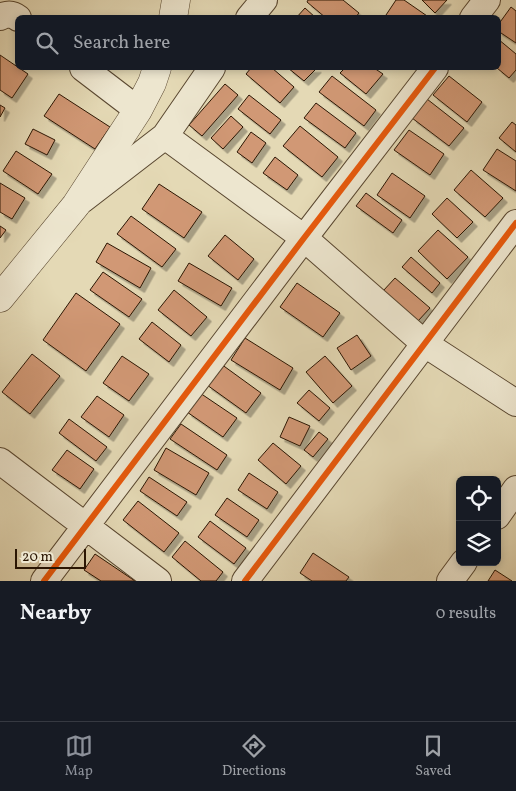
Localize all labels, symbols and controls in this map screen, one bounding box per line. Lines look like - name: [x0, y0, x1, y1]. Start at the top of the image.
- search box: [15, 15, 501, 70]
- icon: search: [33, 29, 61, 57]
- text: Search here: [73, 30, 170, 56]
- map controls: [456, 476, 501, 566]
- button: locate: [456, 476, 501, 521]
- button: layers: [456, 521, 501, 566]
- scale bar: [15, 546, 86, 569]
- text: 20 m: [22, 548, 53, 567]
- text: Nearby: [20, 599, 91, 628]
- text: 0 results: [436, 603, 496, 625]
- tab: Map: [65, 732, 93, 781]
- tab: Directions: [222, 732, 286, 781]
- tab: Saved: [415, 732, 451, 781]

